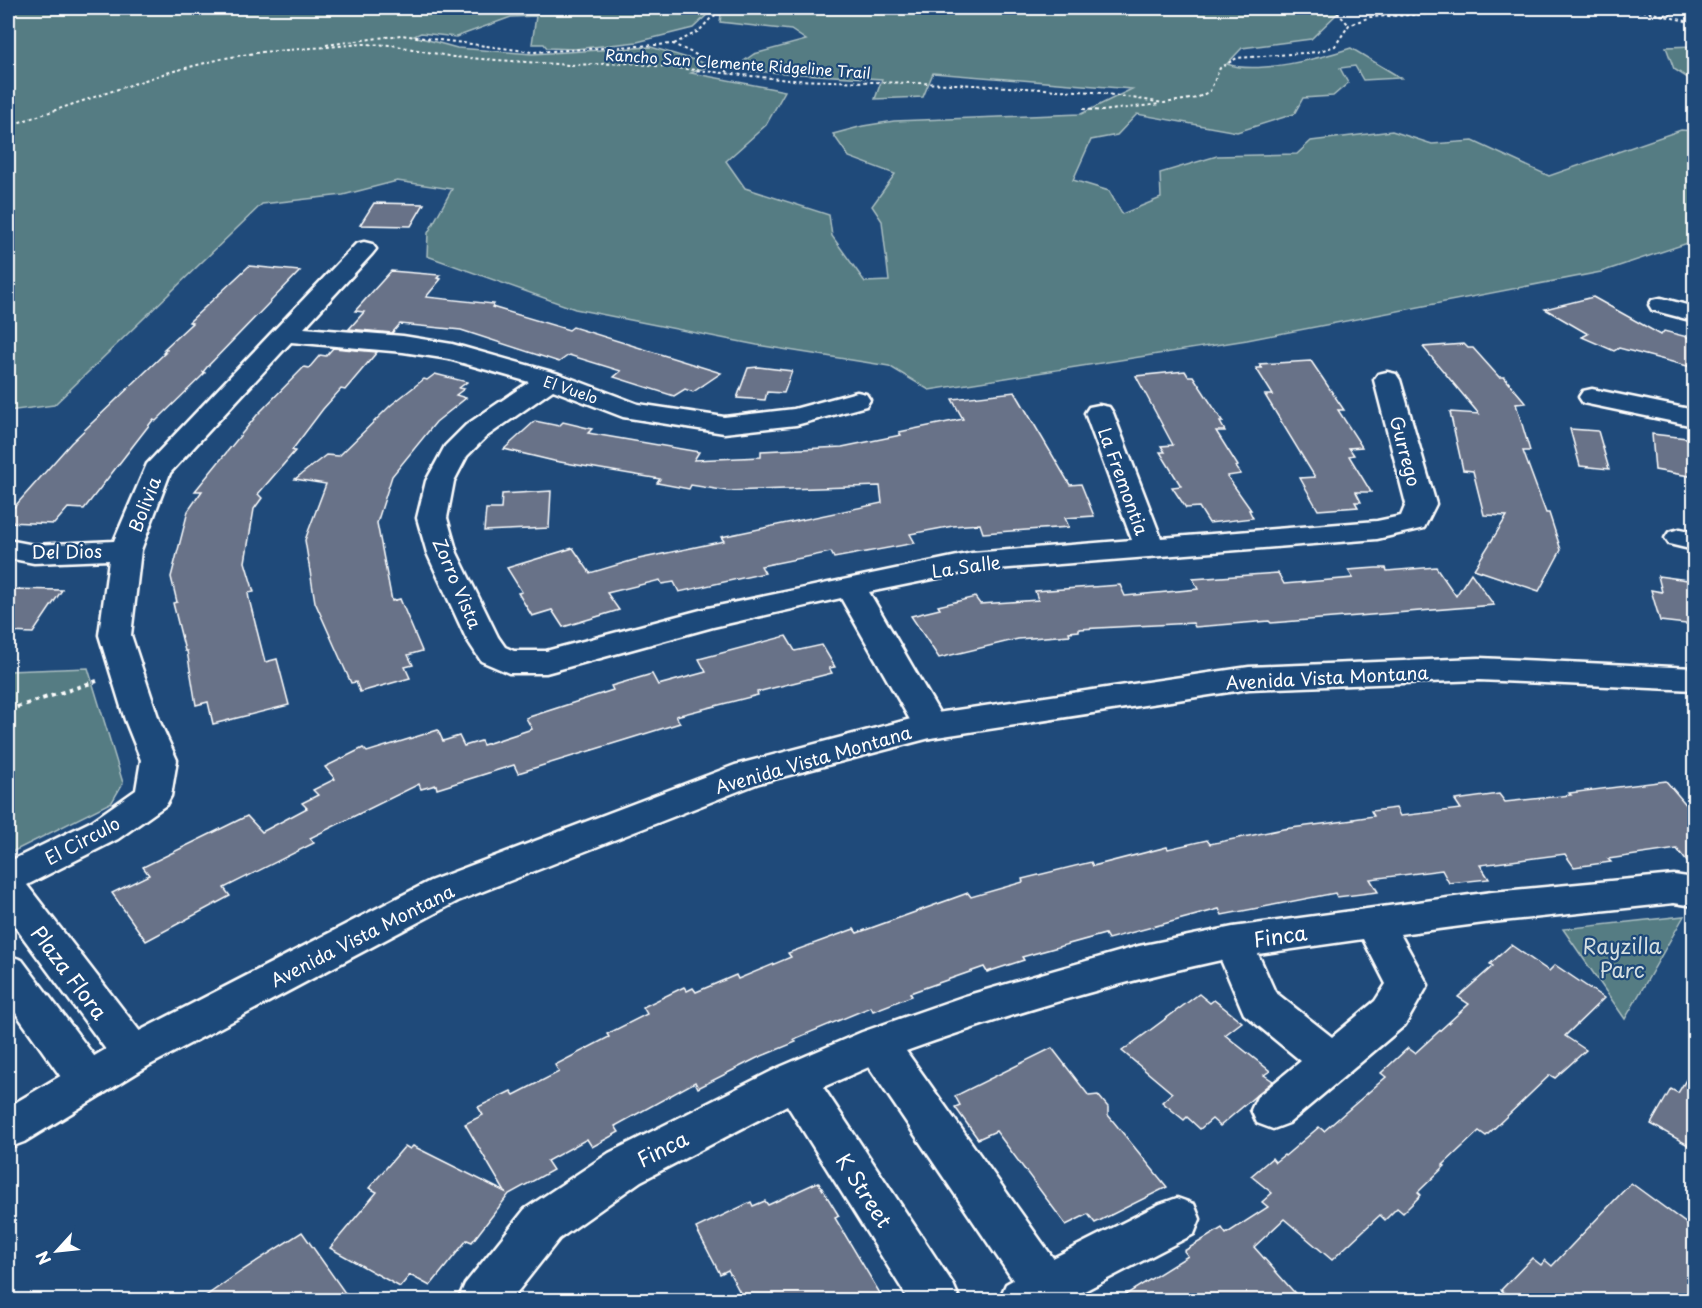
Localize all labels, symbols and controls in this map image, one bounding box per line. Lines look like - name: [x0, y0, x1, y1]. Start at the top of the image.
- street label: Rancho San Clemente Ridgeline Trail: [604, 42, 872, 84]
- street label: El Vuelo: [541, 369, 601, 409]
- street label: Gurrego: [1384, 413, 1428, 489]
- street label: La Fremontia: [1092, 423, 1156, 539]
- street label: Bolivia: [121, 472, 167, 536]
- street label: Zorro Vista: [427, 533, 490, 633]
- street label: Del Dios: [32, 537, 102, 565]
- street label: La Salle: [930, 548, 1002, 584]
- street label: Avenida Vista Montana: [1225, 658, 1430, 696]
- street label: Avenida Vista Montana: [712, 718, 915, 800]
- street label: El Circulo: [40, 809, 124, 871]
- street label: Avenida Vista Montana: [265, 877, 459, 993]
- street label: Finca: [1251, 915, 1309, 955]
- street label: Plaza Flora: [24, 918, 116, 1026]
- park label: Rayzilla Parc: [1583, 929, 1661, 985]
- street label: Finca: [631, 1122, 693, 1174]
- street label: K Street: [829, 1146, 901, 1234]
- north arrow: [27, 1221, 87, 1281]
- text: N: [29, 1247, 56, 1269]

